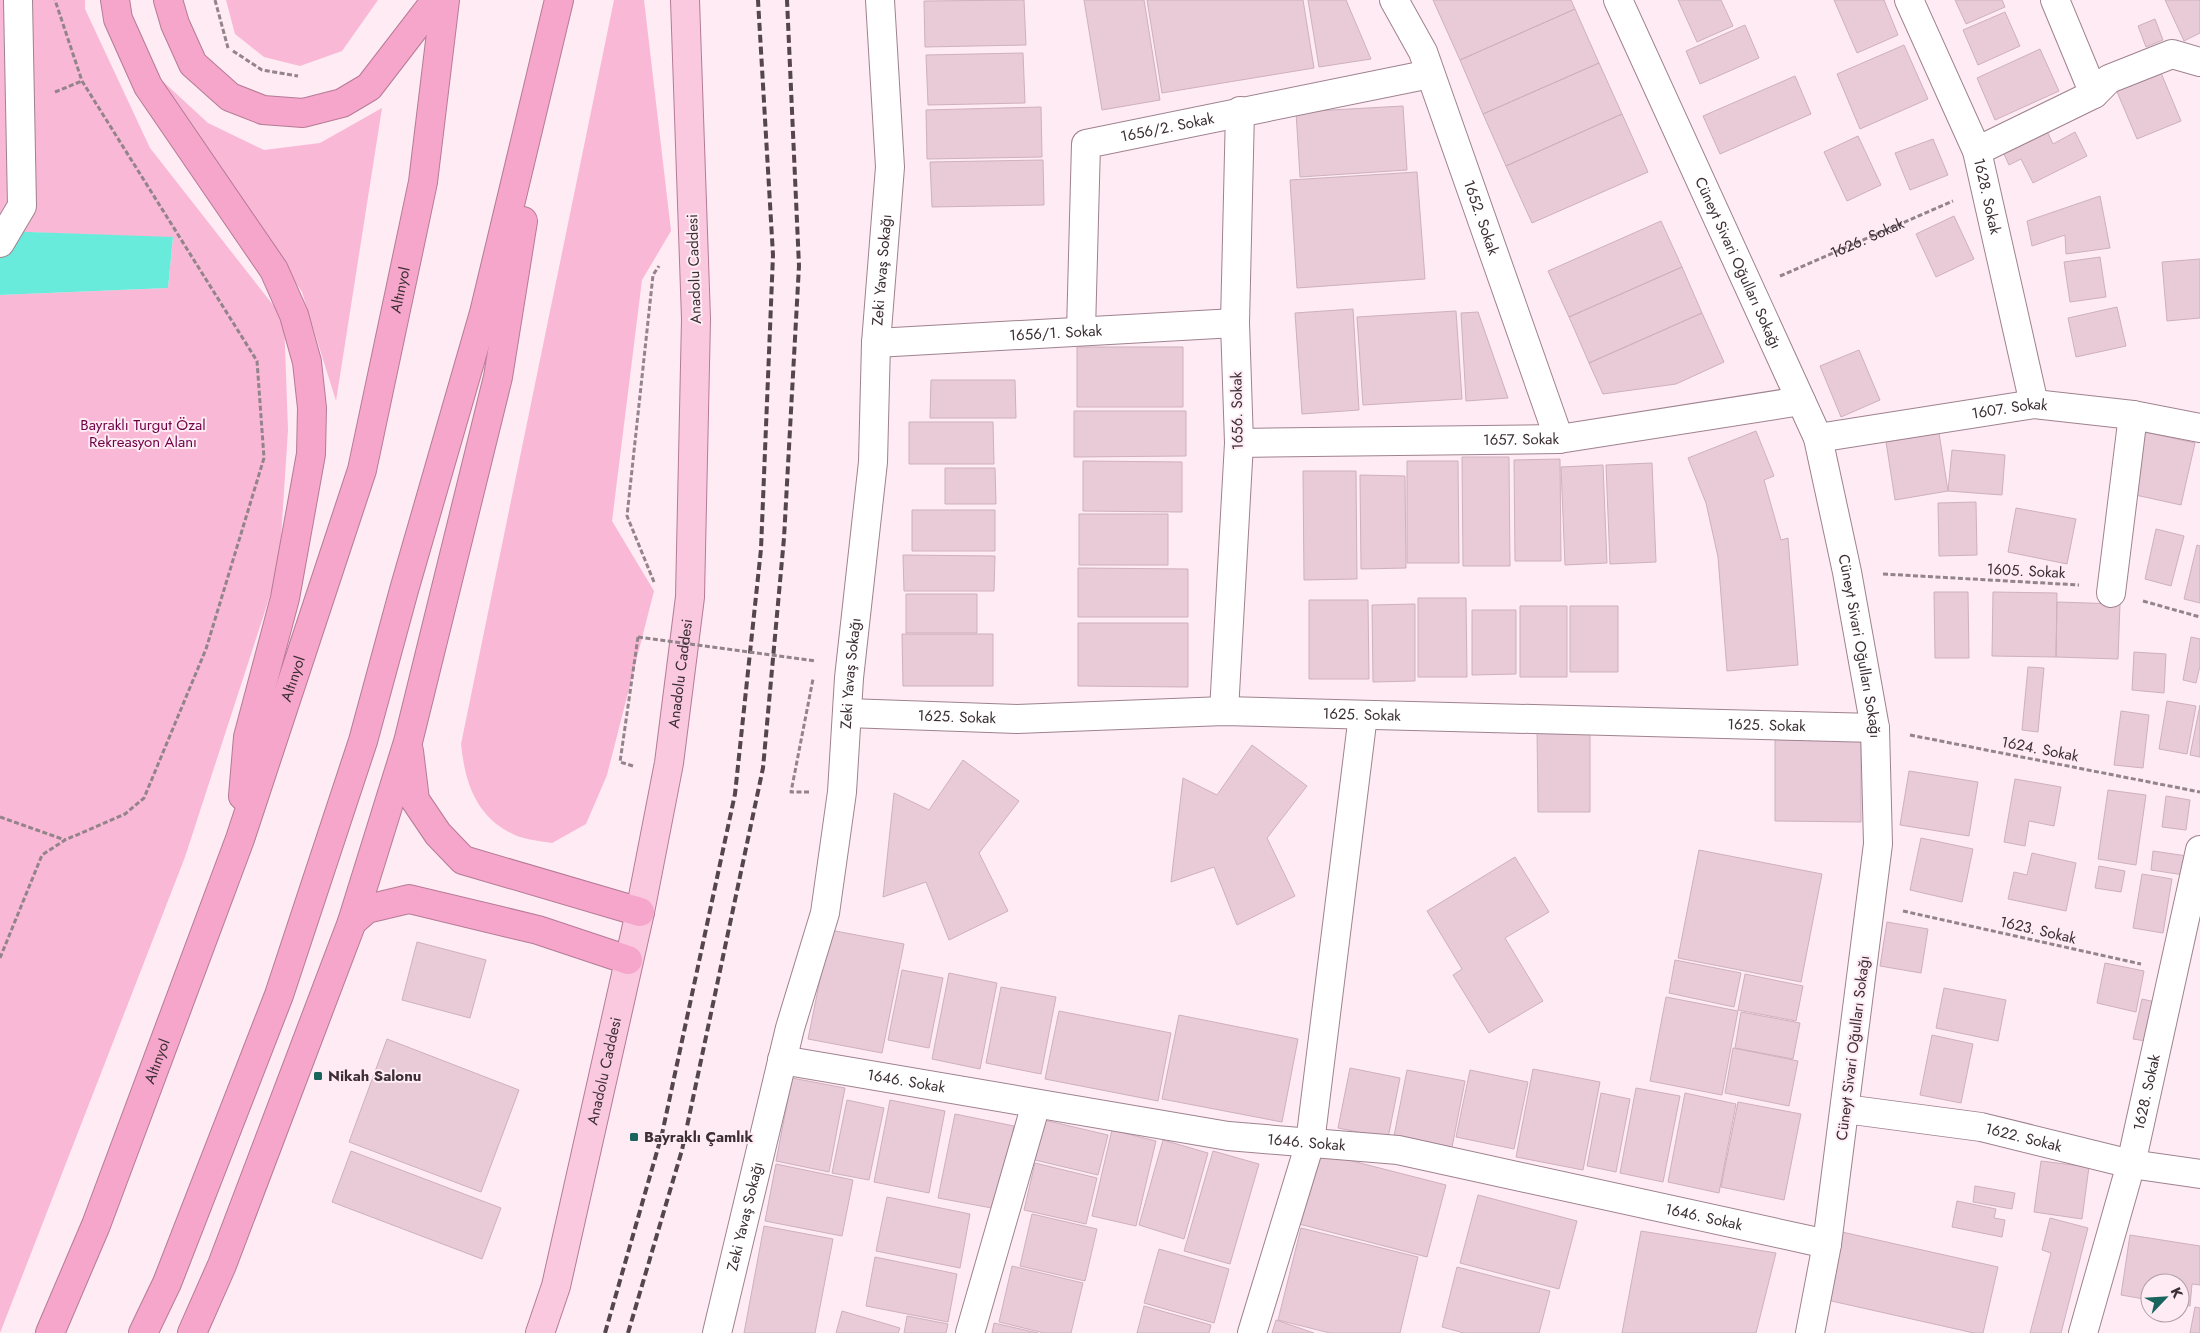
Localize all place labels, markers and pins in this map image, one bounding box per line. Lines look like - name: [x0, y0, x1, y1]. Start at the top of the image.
- place label: Nikah Salonu: [328, 1065, 421, 1087]
- marker: Nikah Salonu: [312, 1070, 324, 1082]
- place label: Bayraklı Çamlık: [644, 1126, 753, 1148]
- marker: Bayraklı Çamlık: [628, 1131, 640, 1143]

